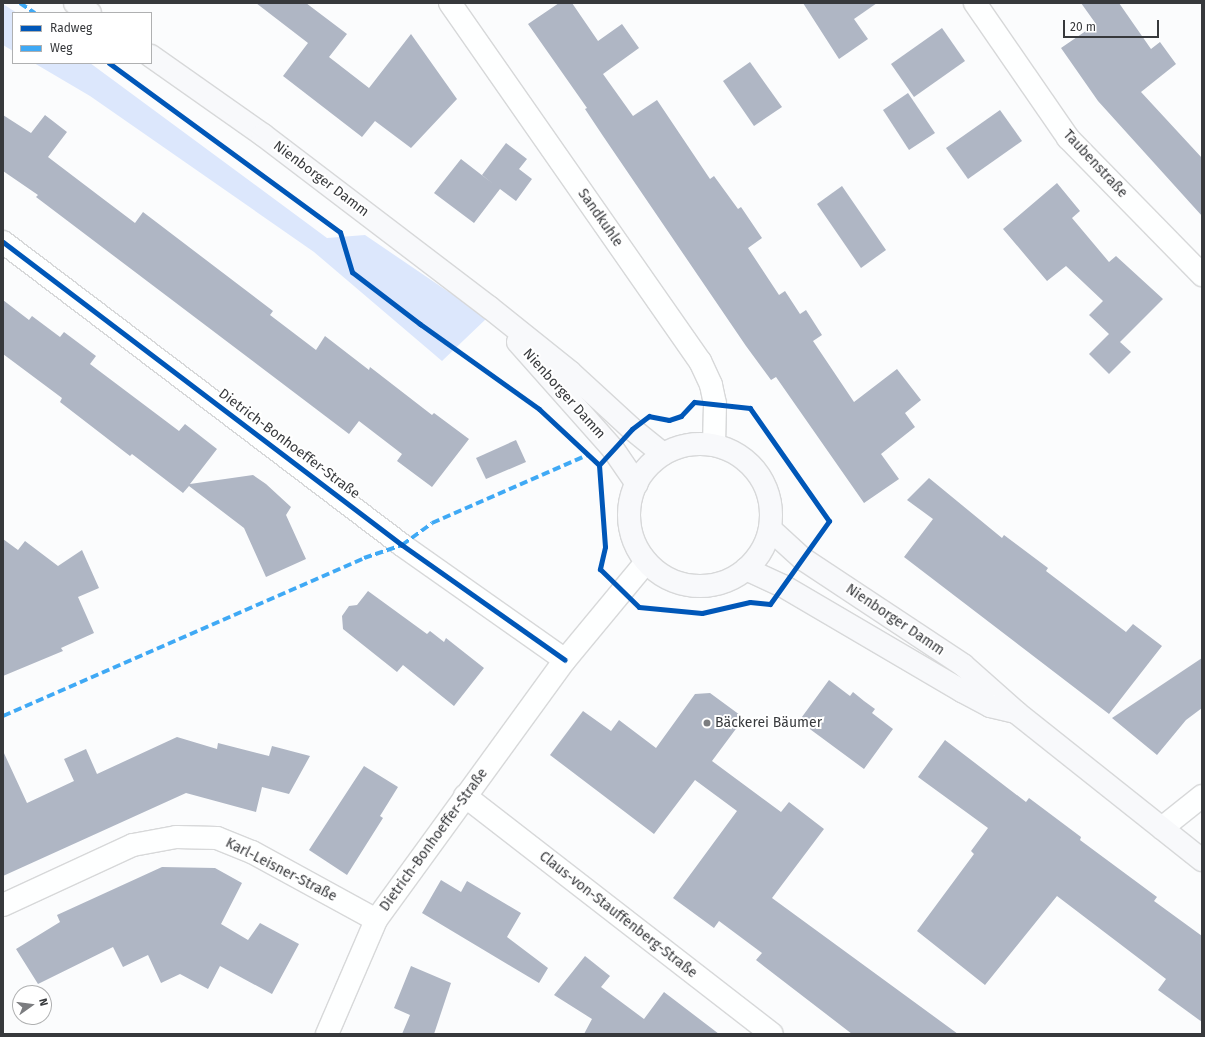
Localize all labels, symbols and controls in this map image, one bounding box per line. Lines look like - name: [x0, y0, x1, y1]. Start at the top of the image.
- legend: [12, 12, 152, 64]
- scale bar: [1065, 12, 1161, 38]
- text: 20 m: [1070, 20, 1096, 34]
- text: Radweg: [50, 21, 92, 35]
- text: Weg: [50, 41, 73, 55]
- street label: Taubenstraße: [1059, 127, 1131, 201]
- street label: Nienborger Damm: [270, 138, 372, 220]
- street label: Sandkuhle: [574, 186, 626, 250]
- street label: Nienborger Damm: [519, 346, 609, 442]
- street label: Dietrich-Bonhoeffer-Straße: [215, 385, 363, 503]
- street label: Nienborger Damm: [843, 581, 947, 659]
- place label: Bäckerei Bäumer: [715, 715, 822, 731]
- marker: Bäckerei Bäumer: [702, 718, 712, 728]
- street label: Dietrich-Bonhoeffer-Straße: [377, 765, 491, 915]
- street label: Karl-Leisner-Straße: [223, 835, 339, 905]
- street label: Claus-von-Stauffenberg-Straße: [536, 848, 700, 982]
- north arrow: [12, 985, 52, 1025]
- text: N: [36, 997, 50, 1007]

